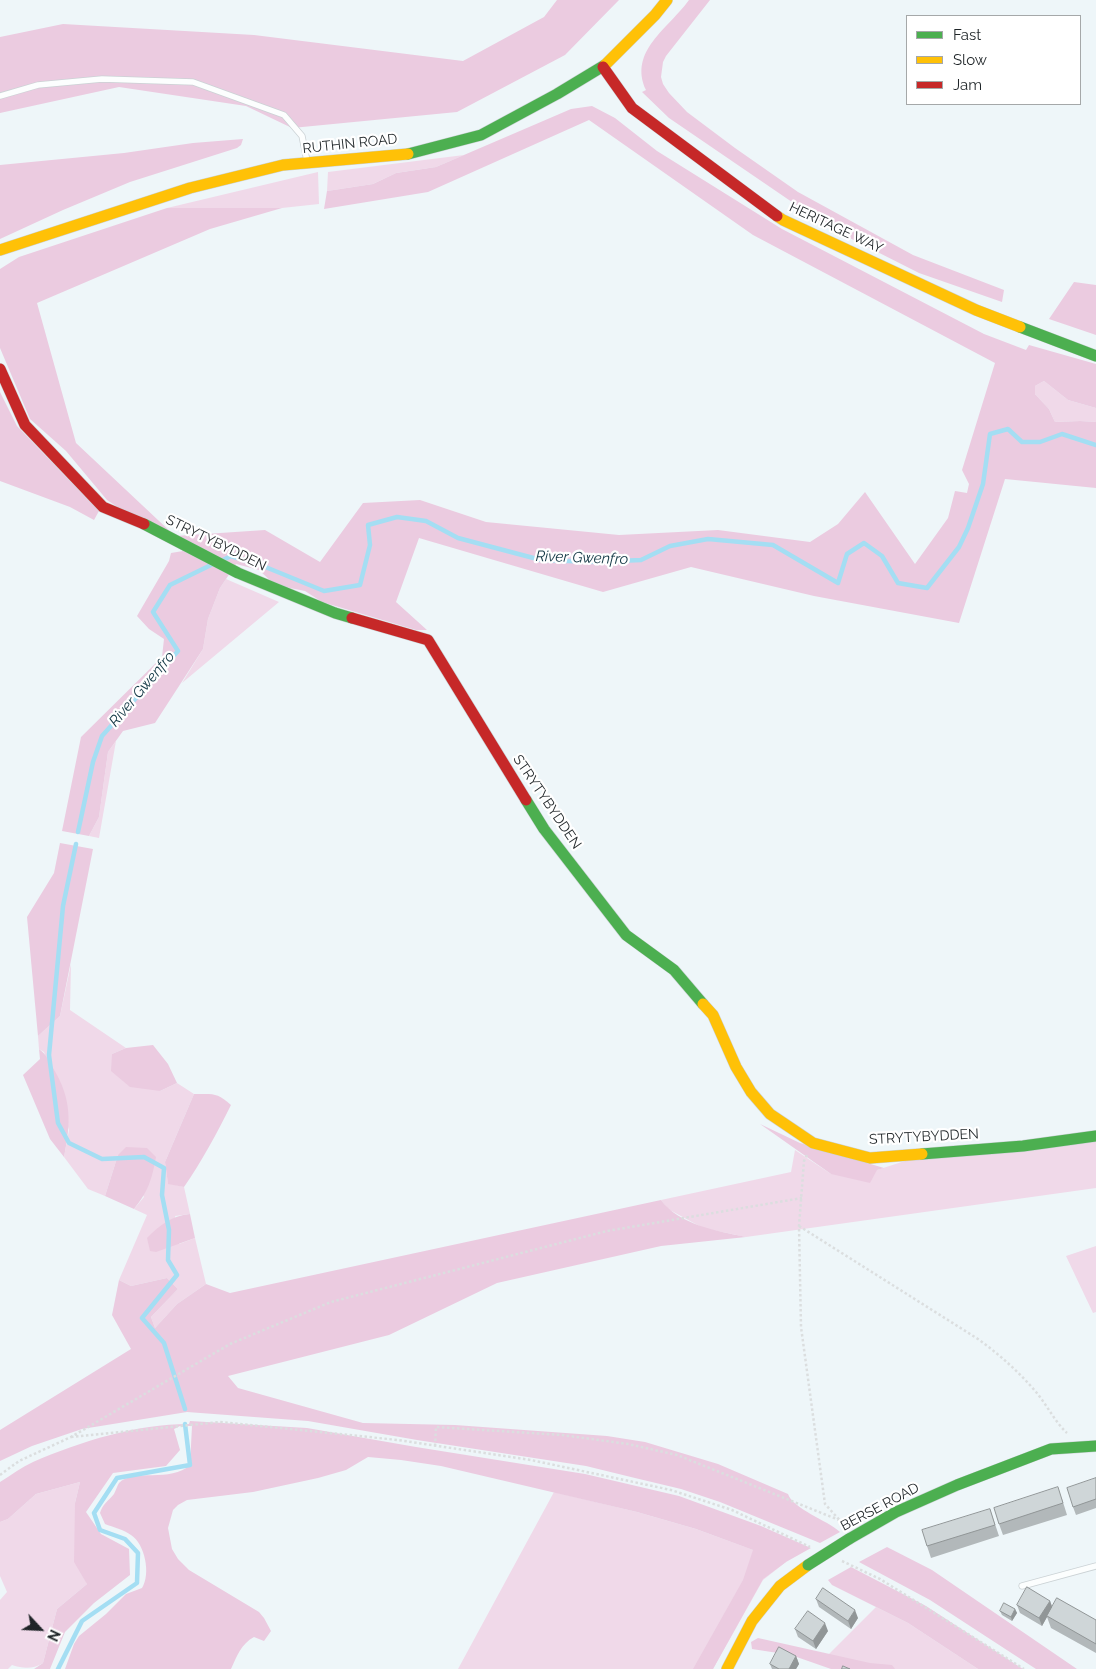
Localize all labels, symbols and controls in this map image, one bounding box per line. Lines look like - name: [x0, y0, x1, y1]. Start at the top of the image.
- legend: [906, 15, 1081, 105]
- text: Fast: [953, 26, 981, 44]
- text: Slow: [953, 51, 987, 69]
- text: Jam: [953, 76, 982, 94]
- street label: RUTHIN ROAD: [302, 131, 398, 157]
- street label: HERITAGE WAY: [786, 199, 886, 257]
- street label: STRYTYBYDDEN: [163, 511, 269, 575]
- water label: River Gwenfro: [535, 547, 629, 569]
- water label: River Gwenfro: [105, 648, 179, 730]
- street label: STRYTYBYDDEN: [509, 752, 585, 852]
- street label: STRYTYBYDDEN: [869, 1126, 979, 1148]
- street label: BERSE ROAD: [838, 1479, 922, 1535]
- north arrow: [15, 1604, 65, 1654]
- text: N: [44, 1627, 63, 1644]

